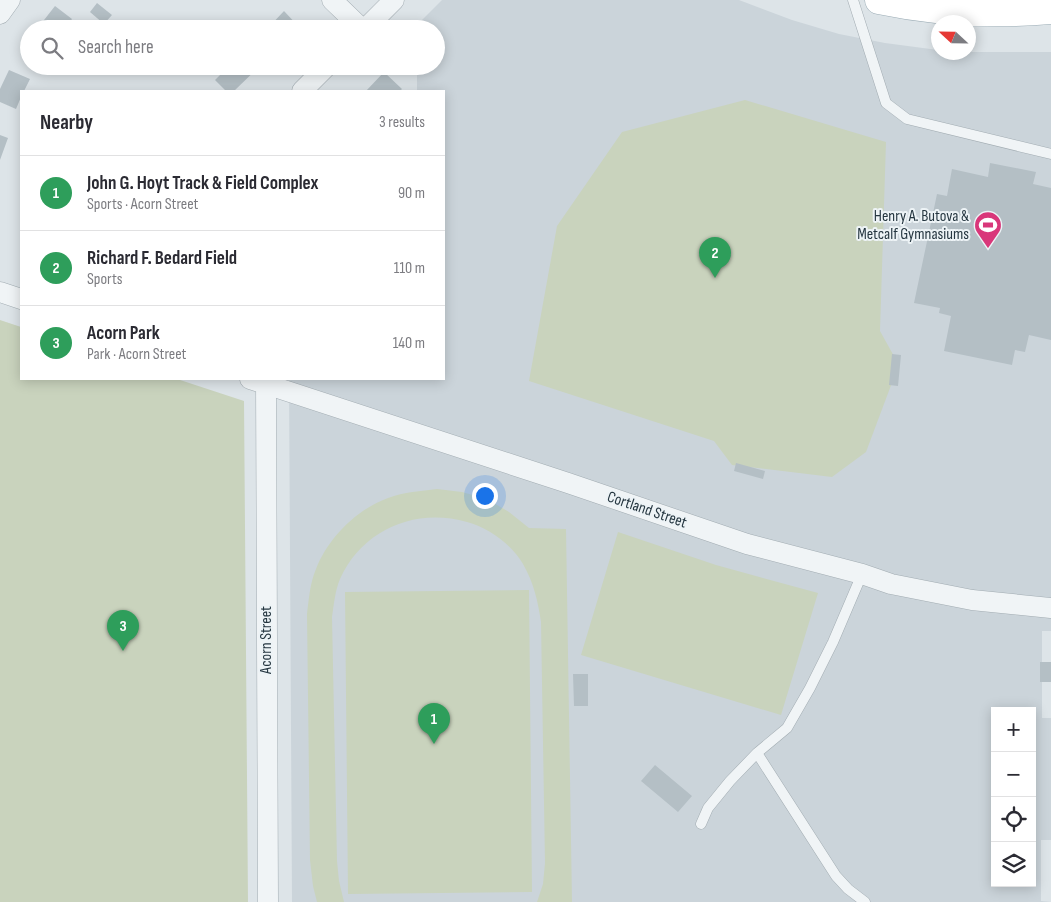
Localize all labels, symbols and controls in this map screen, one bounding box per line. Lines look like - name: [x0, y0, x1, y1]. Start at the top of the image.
- north arrow: [931, 15, 976, 60]
- search box: [20, 20, 445, 75]
- icon: search: [38, 34, 66, 62]
- text: Search here: [78, 36, 154, 59]
- text: Nearby: [40, 110, 93, 135]
- text: 3 results: [379, 113, 425, 132]
- text: John G. Hoyt Track & Field Complex: [87, 172, 318, 195]
- text: 1: [53, 184, 59, 203]
- text: 90 m: [398, 184, 425, 203]
- text: Sports · Acorn Street: [87, 195, 198, 214]
- place label: Henry A. Butova & Metcalf Gymnasiums: [857, 207, 969, 244]
- sports icon: Henry A. Butova & Metcalf Gymnasiums: [973, 210, 1003, 249]
- pin: 2: [699, 237, 731, 278]
- text: Richard F. Bedard Field: [87, 247, 237, 270]
- text: 2: [52, 259, 60, 278]
- text: 110 m: [394, 259, 425, 278]
- text: Sports: [87, 270, 122, 289]
- text: Acorn Park: [87, 322, 160, 345]
- text: 3: [52, 334, 60, 353]
- text: 140 m: [393, 334, 425, 353]
- text: Park · Acorn Street: [87, 345, 186, 364]
- your location: [472, 483, 498, 509]
- street label: Cortland Street: [605, 488, 689, 533]
- street label: Acorn Street: [257, 606, 276, 675]
- pin: 3: [107, 610, 139, 651]
- pin: 1: [418, 703, 450, 744]
- map controls: [991, 707, 1036, 887]
- button: +: [991, 707, 1036, 752]
- button: −: [991, 752, 1036, 797]
- button: locate: [991, 797, 1036, 842]
- button: layers: [991, 842, 1036, 887]

